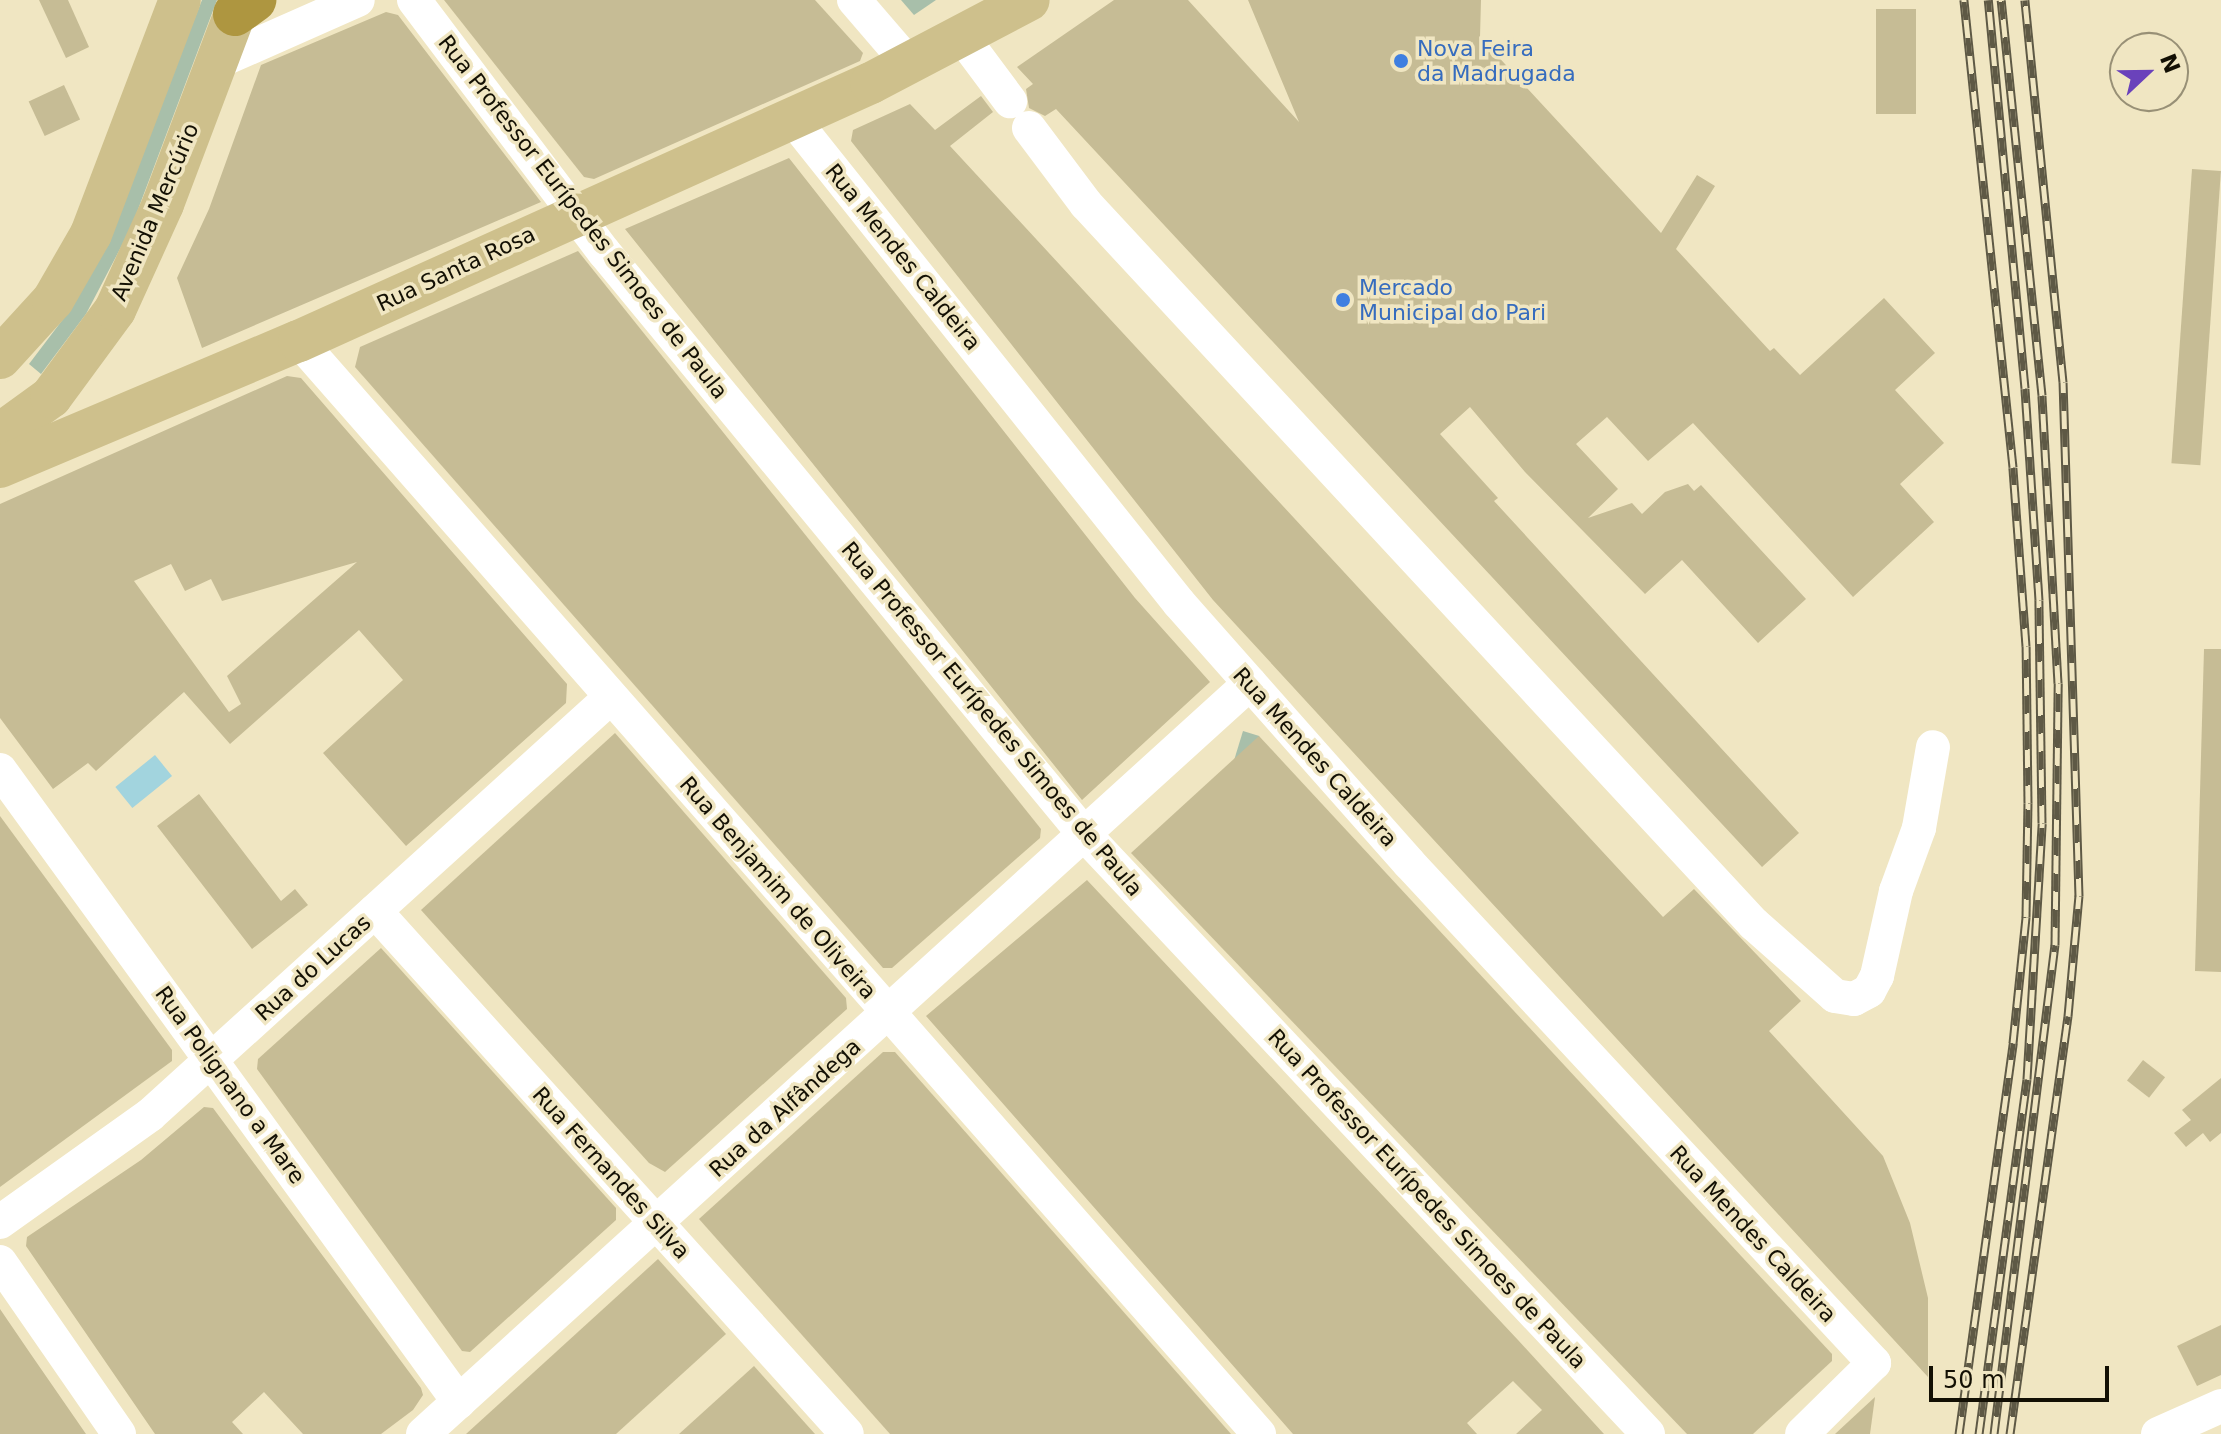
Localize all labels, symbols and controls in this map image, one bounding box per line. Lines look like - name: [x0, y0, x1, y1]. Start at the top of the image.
- street label: Rua Professor Eurípedes Simoes de Paula: [433, 30, 733, 404]
- north arrow: [2109, 32, 2189, 112]
- place label: Nova Feira da Madrugada: [1417, 35, 1576, 86]
- text: N: [2155, 50, 2185, 77]
- marker: Nova Feira da Madrugada: [1392, 52, 1410, 70]
- street label: Avenida Mercúrio: [106, 119, 204, 305]
- street label: Rua Mendes Caldeira: [820, 158, 986, 356]
- street label: Rua Santa Rosa: [373, 221, 539, 317]
- place label: Mercado Municipal do Pari: [1359, 274, 1546, 326]
- marker: Mercado Municipal do Pari: [1334, 291, 1352, 309]
- street label: Rua Professor Eurípedes Simoes de Paula: [836, 536, 1148, 902]
- street label: Rua Mendes Caldeira: [1227, 662, 1403, 852]
- street label: Rua Benjamim de Oliveira: [674, 771, 882, 1005]
- street label: Rua do Lucas: [250, 909, 376, 1027]
- street label: Rua Polignano a Mare: [149, 981, 311, 1189]
- street label: Rua Professor Eurípedes Simoes de Paula: [1262, 1024, 1592, 1374]
- street label: Rua da Alfândega: [704, 1033, 866, 1183]
- street label: Rua Fernandes Silva: [527, 1082, 695, 1264]
- street label: Rua Mendes Caldeira: [1664, 1140, 1842, 1328]
- scale bar: [1933, 1350, 2113, 1400]
- text: 50 m: [1943, 1366, 2005, 1394]

